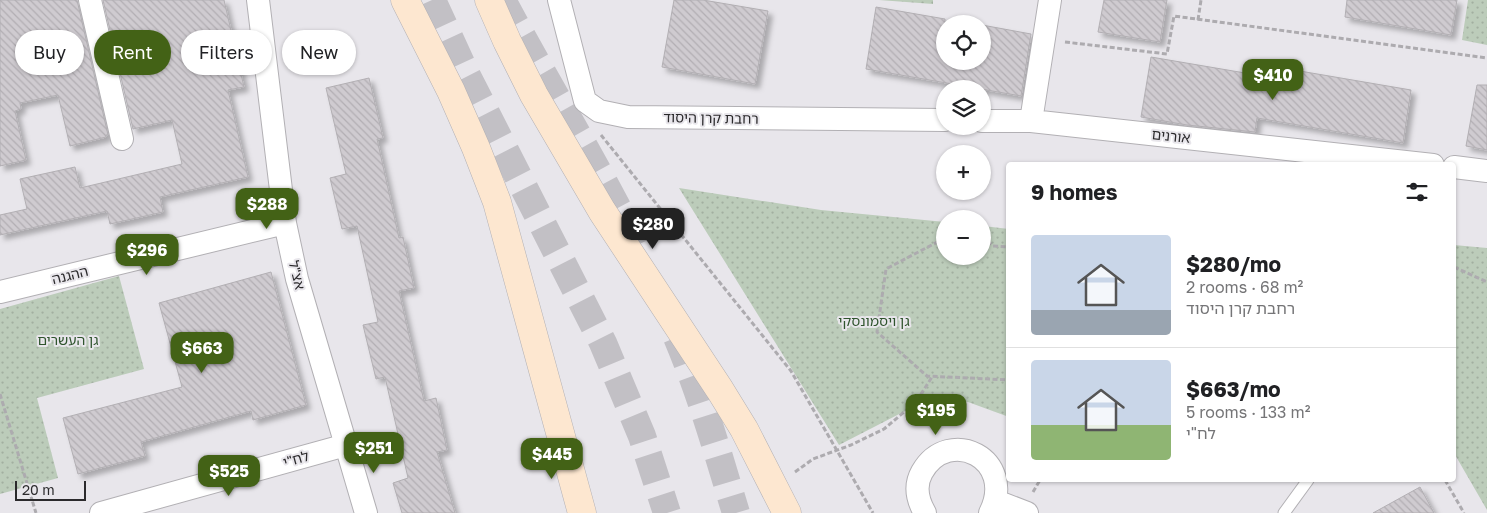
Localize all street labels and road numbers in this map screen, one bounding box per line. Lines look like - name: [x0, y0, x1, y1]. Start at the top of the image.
- street label: רחבת קרן היסוד: [663, 108, 759, 127]
- street label: אורנים: [1151, 125, 1191, 146]
- street label: אצ"ל: [286, 259, 309, 291]
- street label: ההגנה: [50, 262, 90, 287]
- street label: לח"י: [281, 447, 311, 470]

